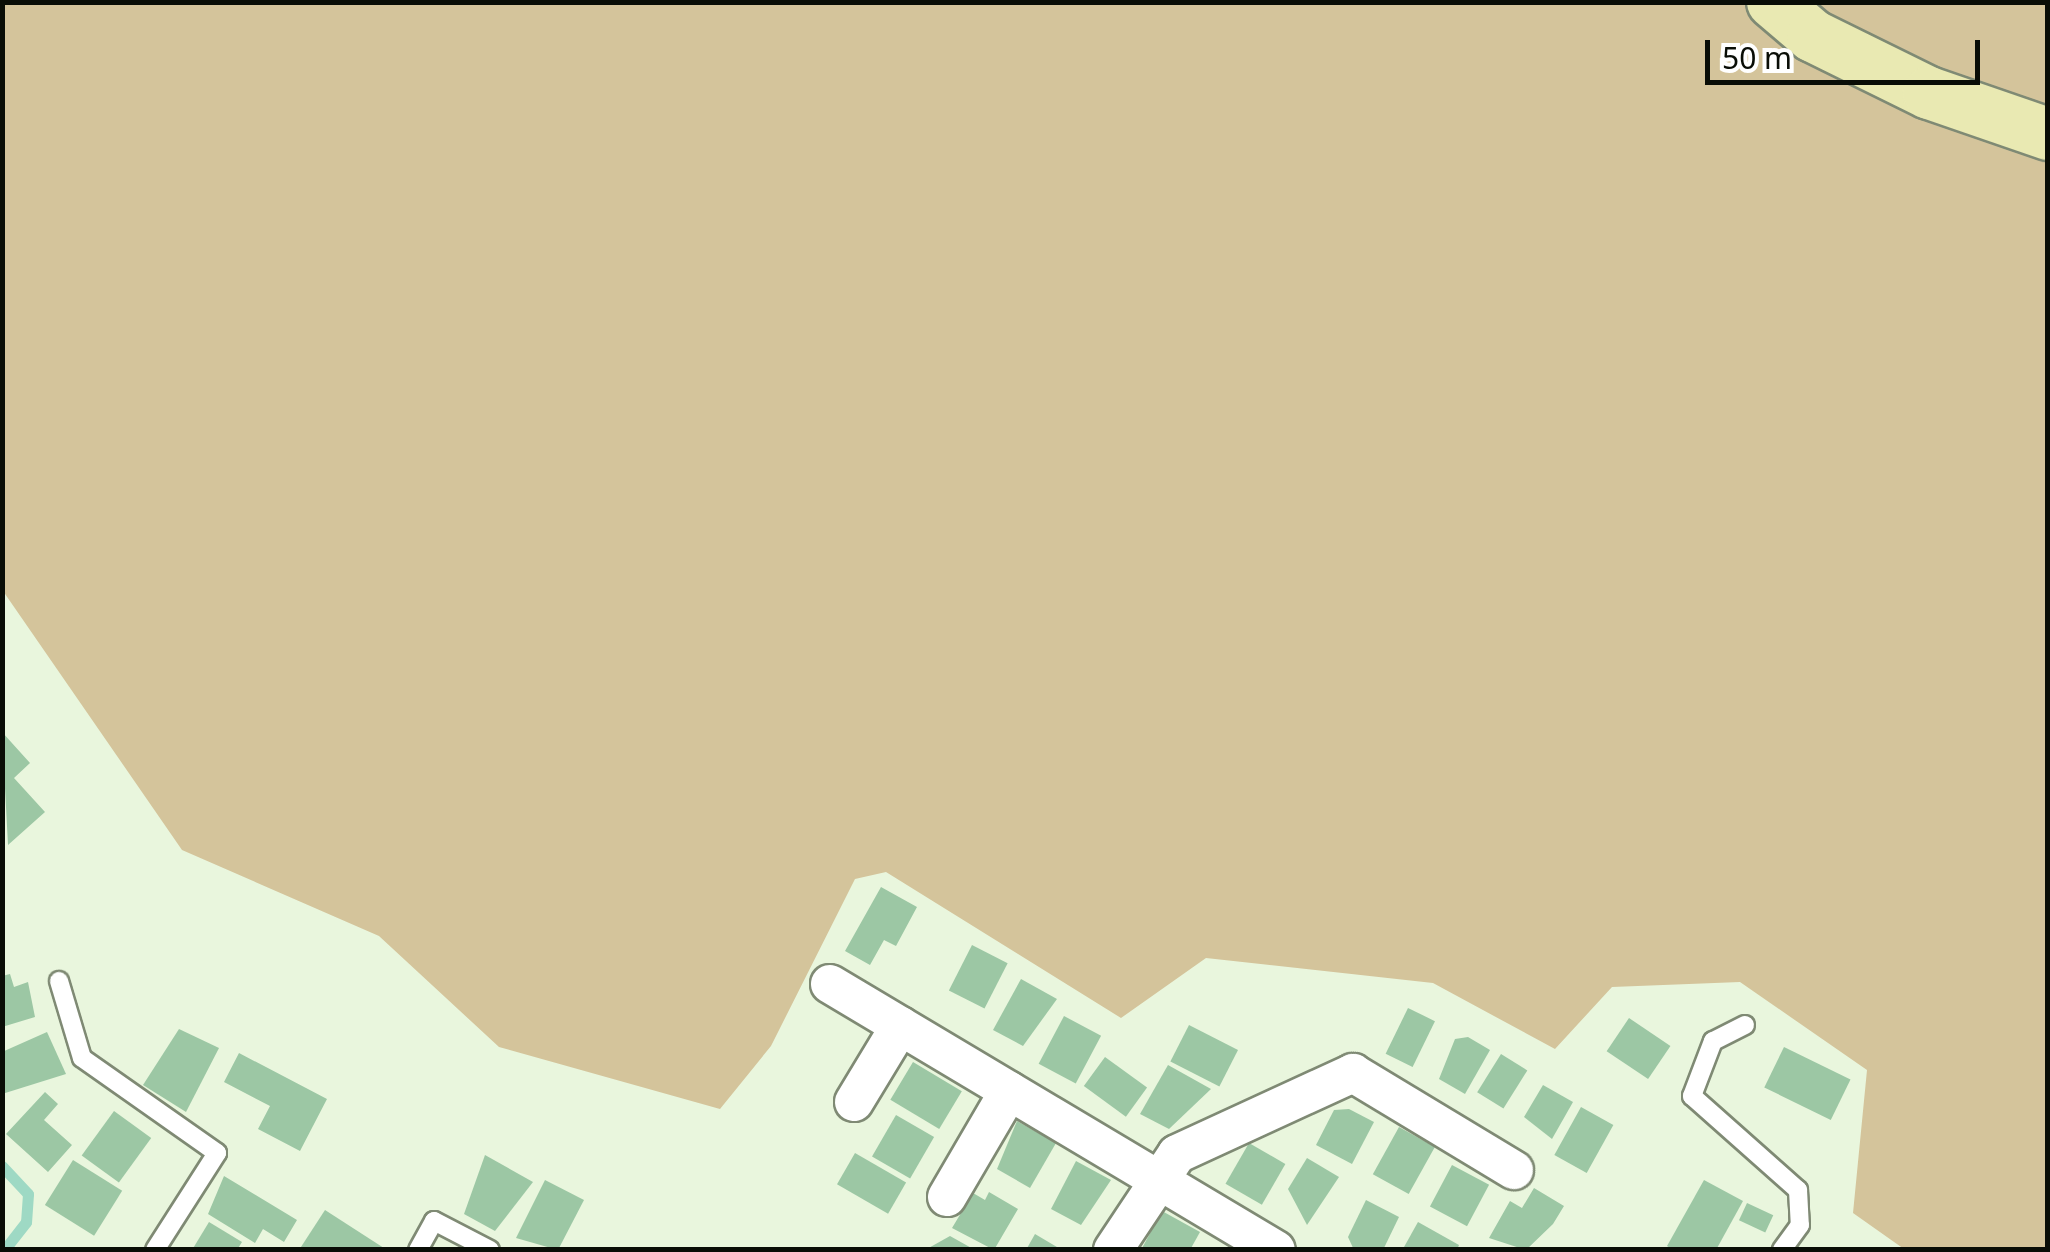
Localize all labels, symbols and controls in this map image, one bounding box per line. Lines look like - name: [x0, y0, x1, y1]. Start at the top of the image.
- scale bar: [1710, 20, 1985, 82]
- text: 50 m: [1722, 37, 1792, 78]

